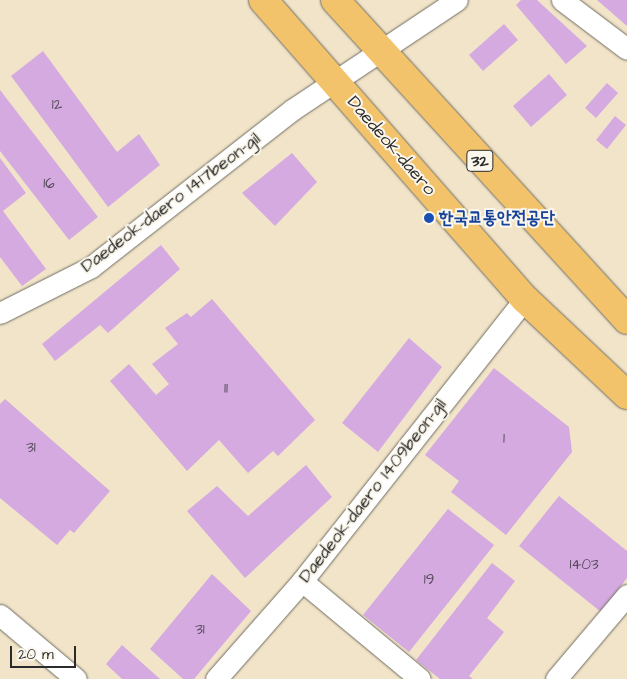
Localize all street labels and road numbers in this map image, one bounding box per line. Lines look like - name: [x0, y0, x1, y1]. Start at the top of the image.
- street label: Daedeok-daero: [342, 92, 440, 200]
- street label: Daedeok-daero 1417beon-gil: [77, 128, 265, 278]
- road number: 32: [466, 148, 494, 175]
- street label: Daedeok-daero 1409beon-gil: [295, 395, 451, 587]

